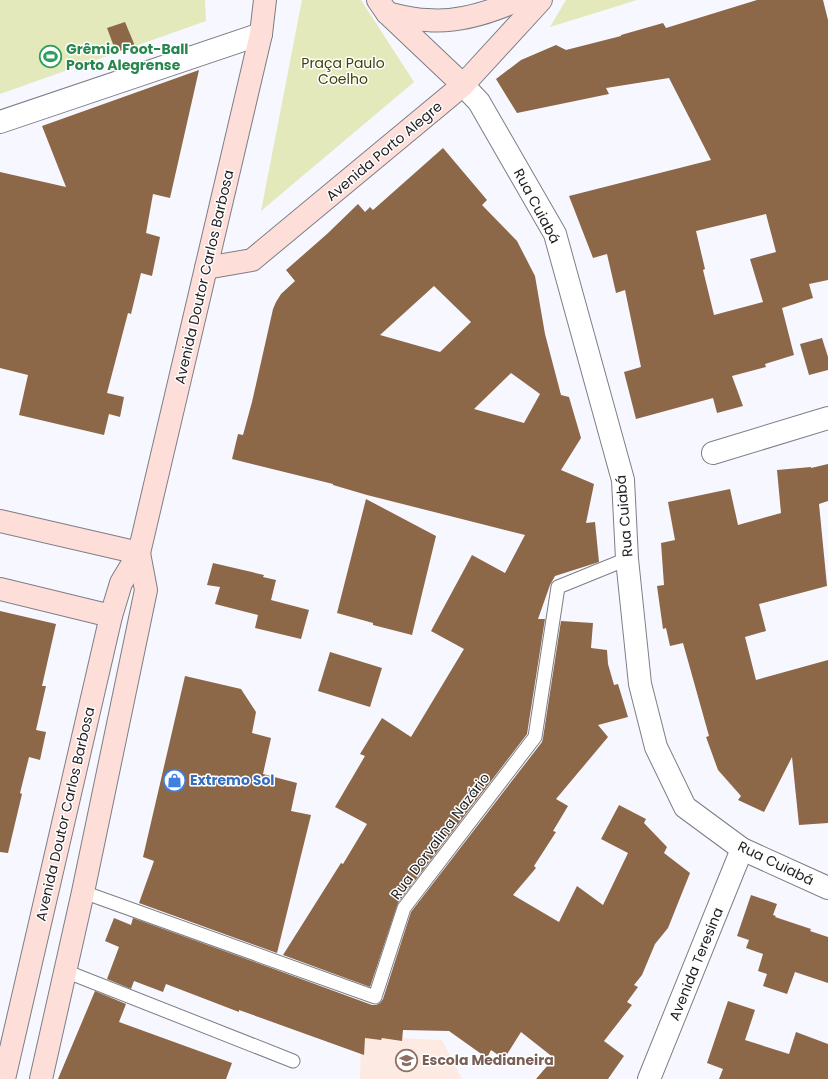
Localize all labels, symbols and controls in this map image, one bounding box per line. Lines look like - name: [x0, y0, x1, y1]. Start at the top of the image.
- place label: Grêmio Foot-Ball Porto Alegrense: [66, 39, 188, 75]
- sports icon: Grêmio Foot-Ball Porto Alegrense: [38, 44, 64, 70]
- park label: Praça Paulo Coelho: [301, 53, 385, 89]
- street label: Avenida Porto Alegre: [322, 96, 447, 206]
- street label: Rua Cuiabá: [509, 165, 565, 247]
- street label: Avenida Doutor Carlos Barbosa: [170, 168, 238, 386]
- street label: Rua Cuiabá: [610, 474, 638, 558]
- street label: Avenida Doutor Carlos Barbosa: [31, 705, 99, 923]
- shop icon: Extremo Sol: [162, 767, 188, 793]
- street label: Rua Dorvalina Nazário: [386, 769, 494, 903]
- place label: Extremo Sol: [190, 770, 274, 790]
- street label: Rua Cuiabá: [735, 836, 817, 890]
- street label: Avenida Teresina: [664, 904, 728, 1024]
- school or university icon: Escola Medianeira: [393, 1047, 419, 1073]
- place label: Escola Medianeira: [422, 1050, 554, 1070]

